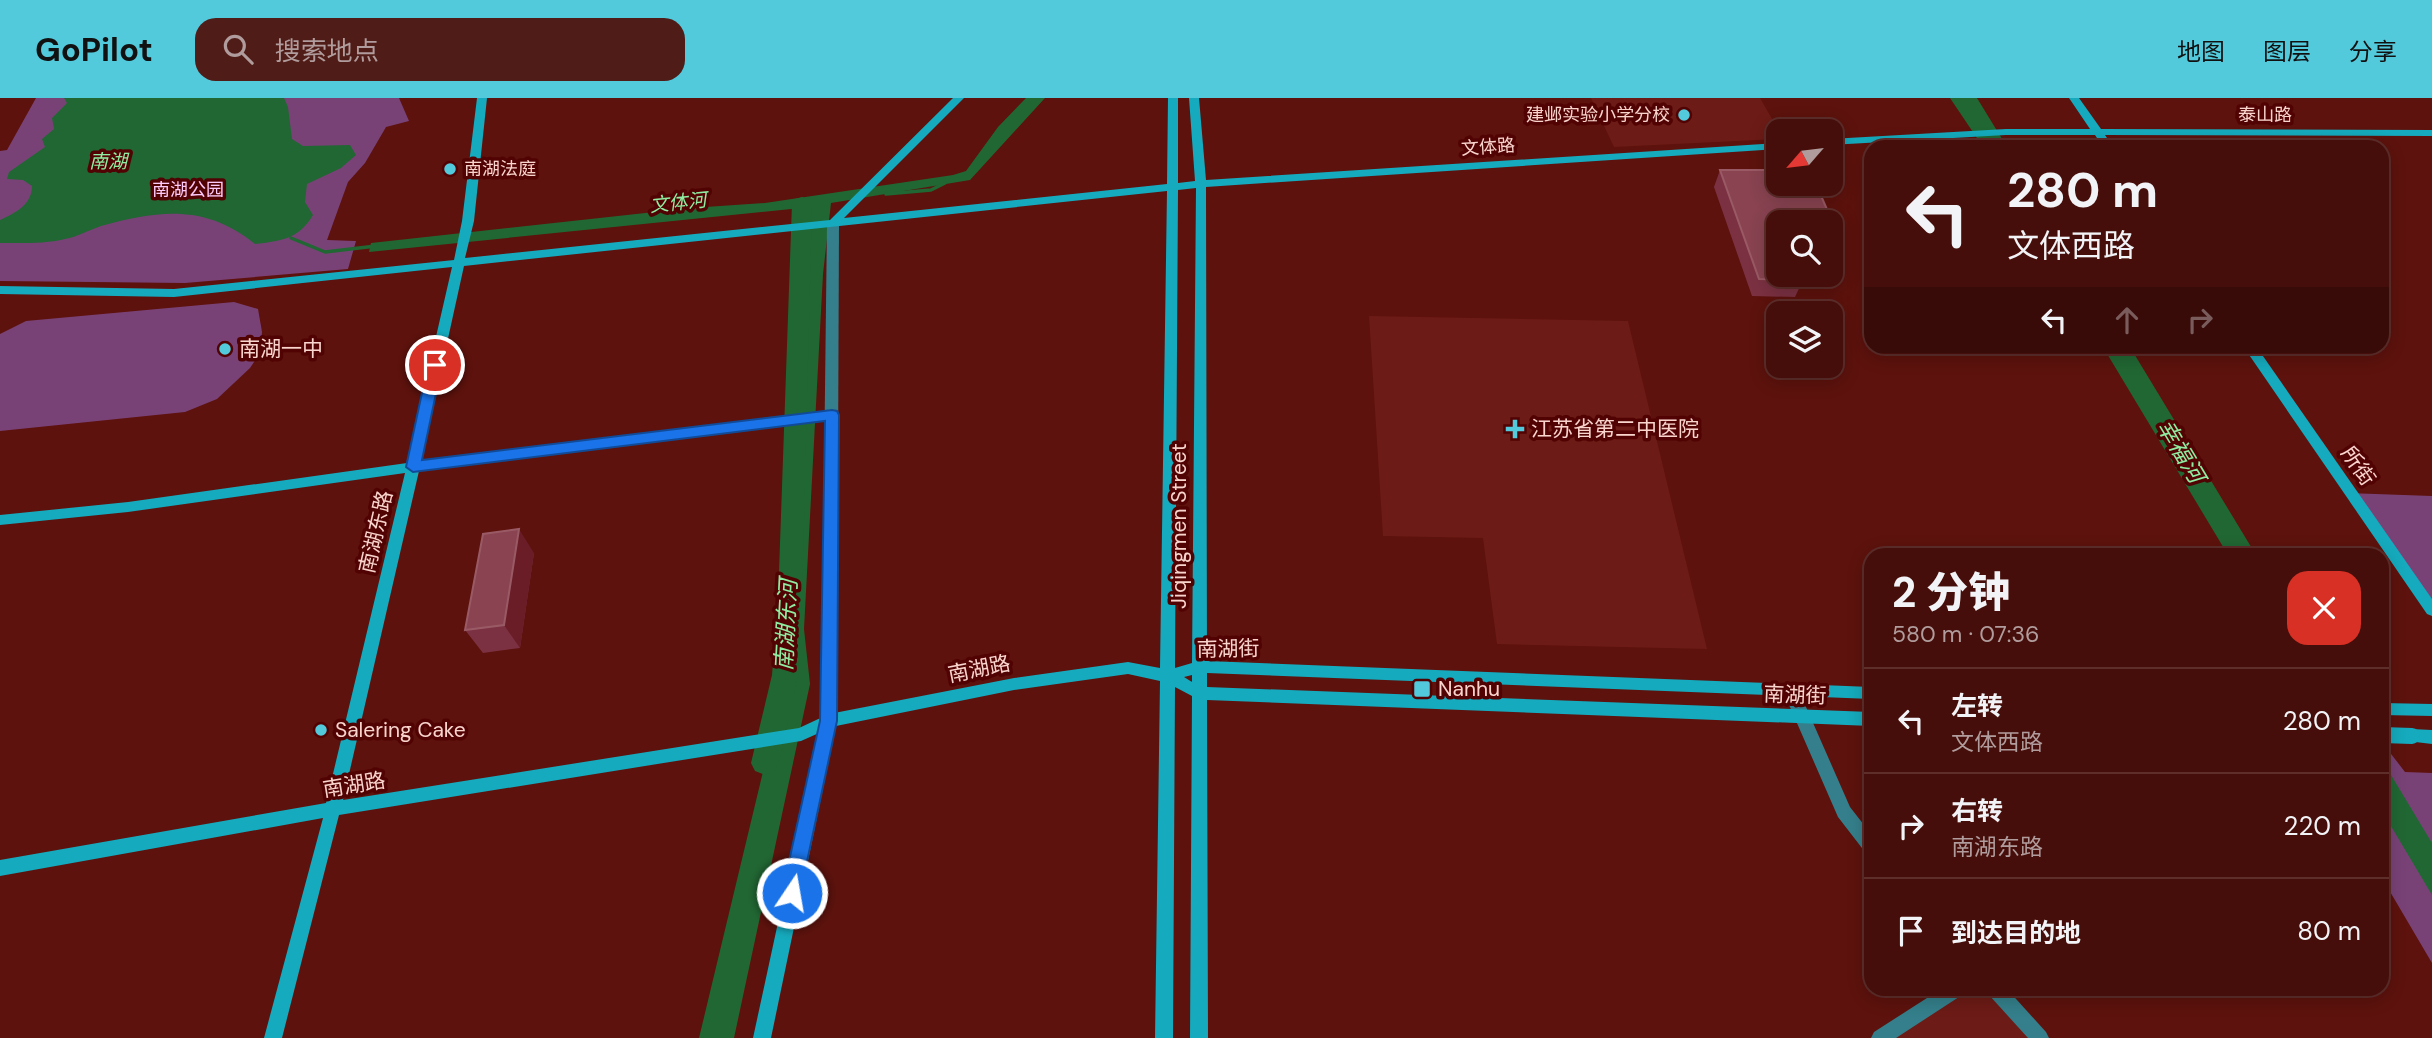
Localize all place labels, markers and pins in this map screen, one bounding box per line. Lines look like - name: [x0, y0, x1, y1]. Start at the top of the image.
- place label: 建邺实验小学分校: [1526, 103, 1670, 127]
- marker: 建邺实验小学分校: [1676, 107, 1692, 123]
- place label: 南湖法庭: [464, 157, 536, 181]
- marker: 南湖法庭: [442, 161, 458, 177]
- place label: 南湖一中: [239, 335, 323, 363]
- pin: [405, 335, 465, 395]
- marker: 南湖一中: [217, 341, 233, 357]
- place label: 江苏省第二中医院: [1531, 415, 1699, 443]
- marker: 江苏省第二中医院: [1505, 419, 1525, 439]
- place label: Nanhu: [1438, 675, 1500, 703]
- marker: Nanhu: [1412, 679, 1432, 699]
- place label: Salering Cake: [335, 716, 466, 744]
- marker: Salering Cake: [313, 722, 329, 738]

